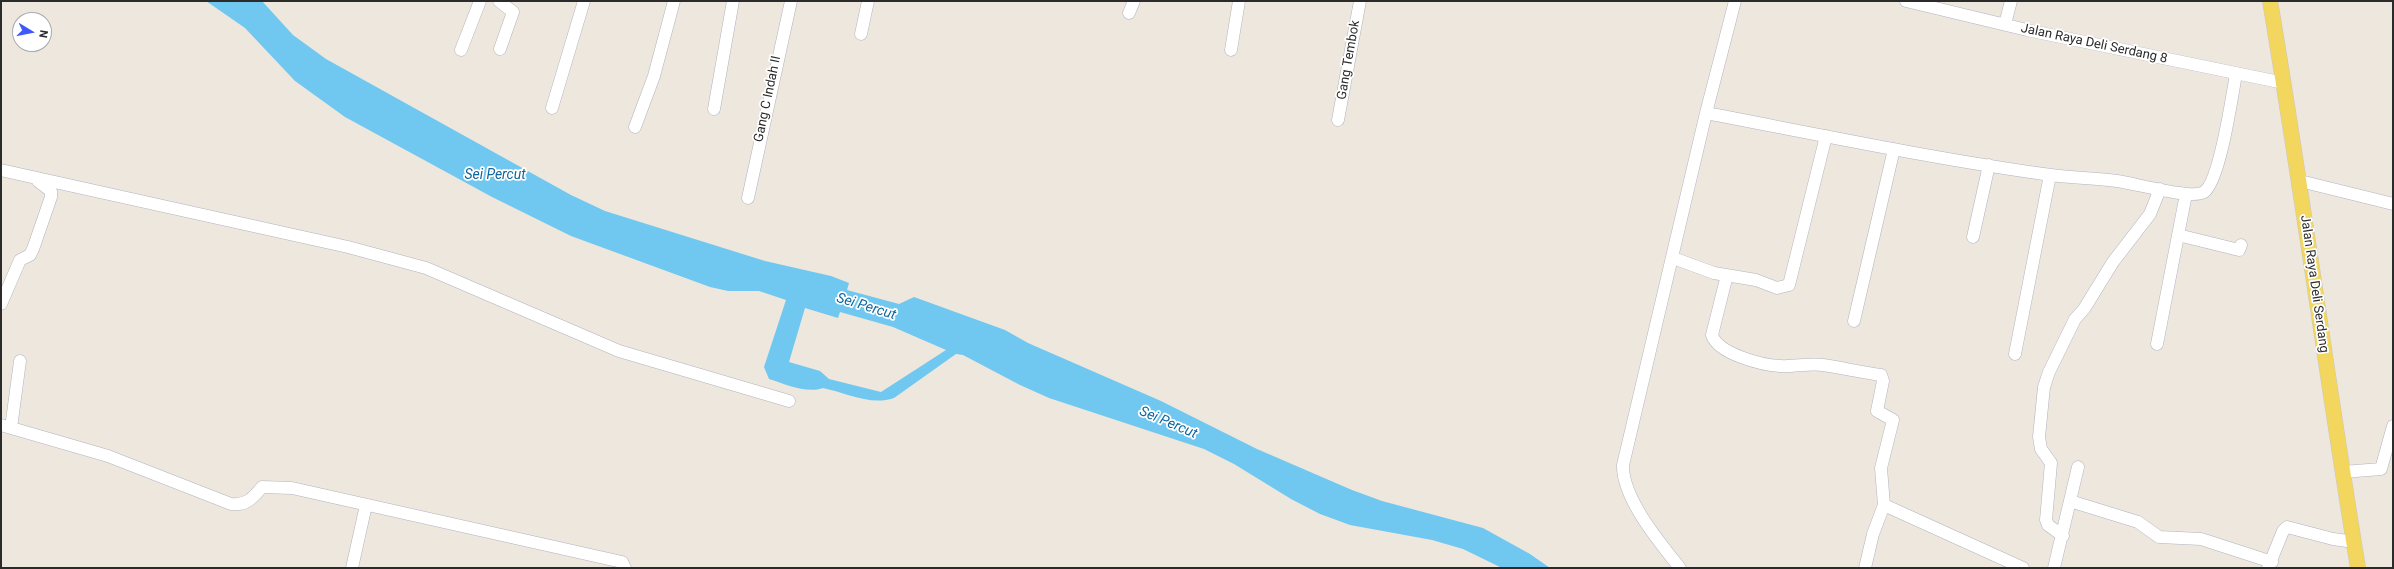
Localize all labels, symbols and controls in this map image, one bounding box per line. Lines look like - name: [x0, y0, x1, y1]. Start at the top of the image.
- north arrow: [12, 12, 52, 52]
- street label: Gang Tembok: [1334, 19, 1364, 101]
- street label: Jalan Raya Deli Serdang 8: [2019, 21, 2169, 67]
- text: N: [36, 29, 50, 39]
- street label: Gang C Indah II: [751, 54, 785, 144]
- water label: Sei Percut: [464, 167, 526, 183]
- street label: Jalan Raya Deli Serdang: [2297, 214, 2331, 354]
- water label: Sei Percut: [834, 290, 898, 324]
- water label: Sei Percut: [1137, 403, 1199, 443]

